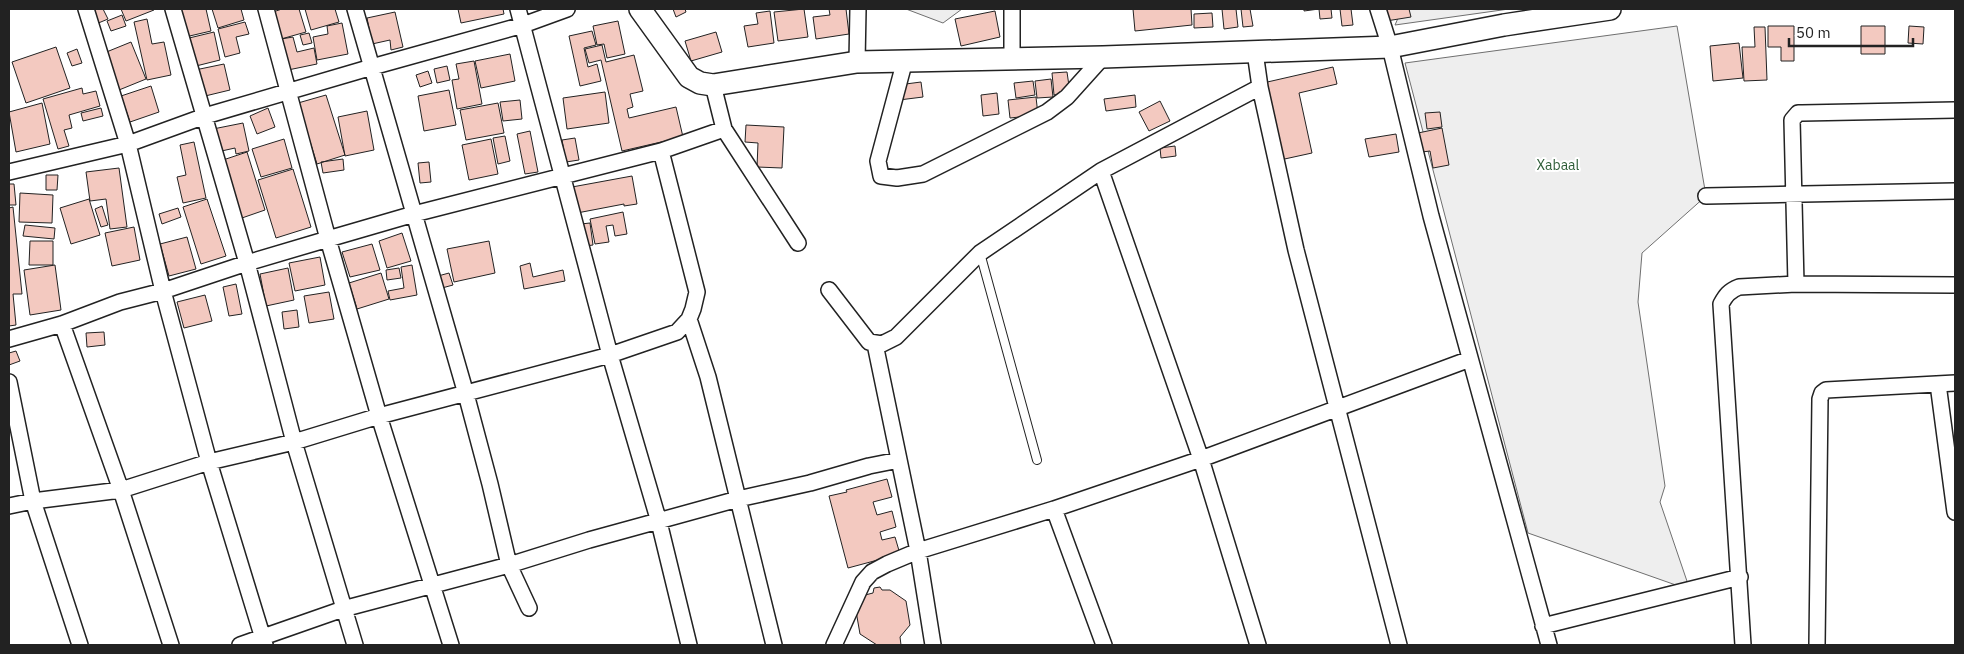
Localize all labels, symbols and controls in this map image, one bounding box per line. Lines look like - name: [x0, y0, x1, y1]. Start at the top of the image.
- scale bar: [1789, 15, 1913, 47]
- text: 50 m: [1796, 23, 1831, 42]
- park label: Xabaal: [1537, 156, 1580, 174]

